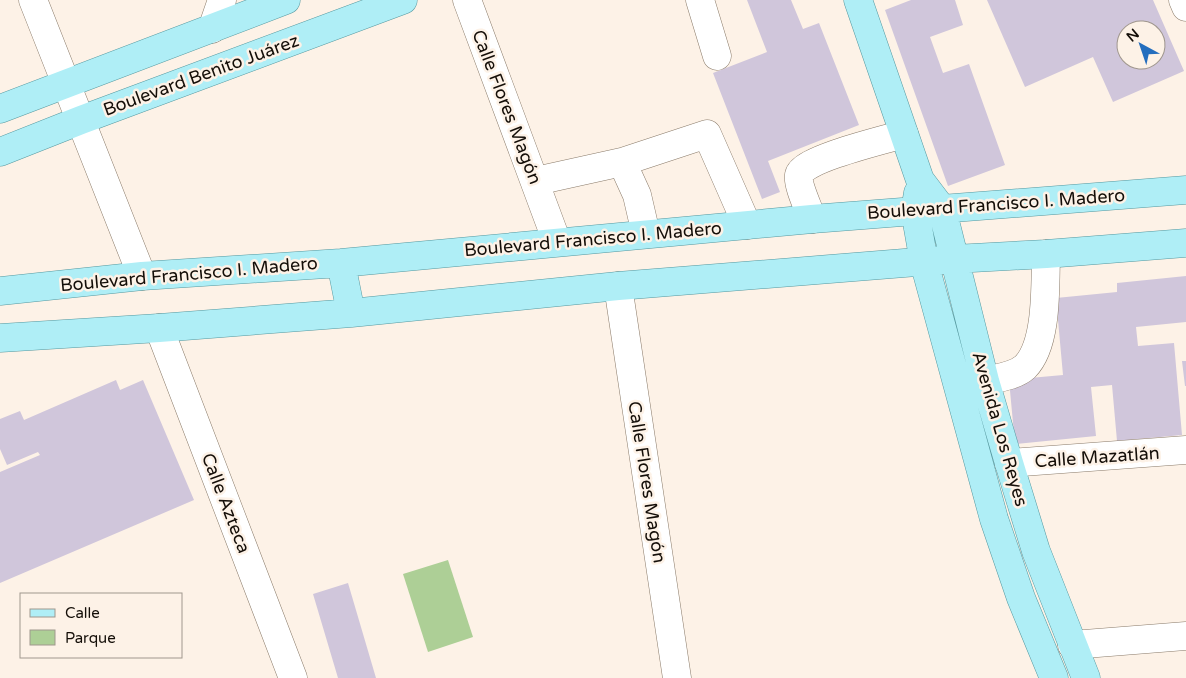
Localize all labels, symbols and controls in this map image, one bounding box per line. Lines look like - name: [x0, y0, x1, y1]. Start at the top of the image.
- north arrow: [1116, 20, 1166, 70]
- text: N: [1123, 25, 1143, 46]
- street label: Calle Flores Magón: [467, 27, 547, 187]
- street label: Boulevard Benito Juárez: [100, 29, 302, 121]
- street label: Boulevard Francisco I. Madero: [866, 184, 1126, 224]
- street label: Boulevard Francisco I. Madero: [463, 217, 723, 261]
- street label: Boulevard Francisco I. Madero: [59, 252, 319, 296]
- street label: Avenida Los Reyes: [967, 349, 1033, 509]
- street label: Calle Flores Magón: [623, 399, 671, 565]
- street label: Calle Mazatlán: [1034, 442, 1160, 472]
- street label: Calle Azteca: [197, 450, 255, 556]
- legend: [20, 593, 182, 658]
- text: Calle: [65, 604, 100, 622]
- text: Parque: [65, 629, 116, 647]

